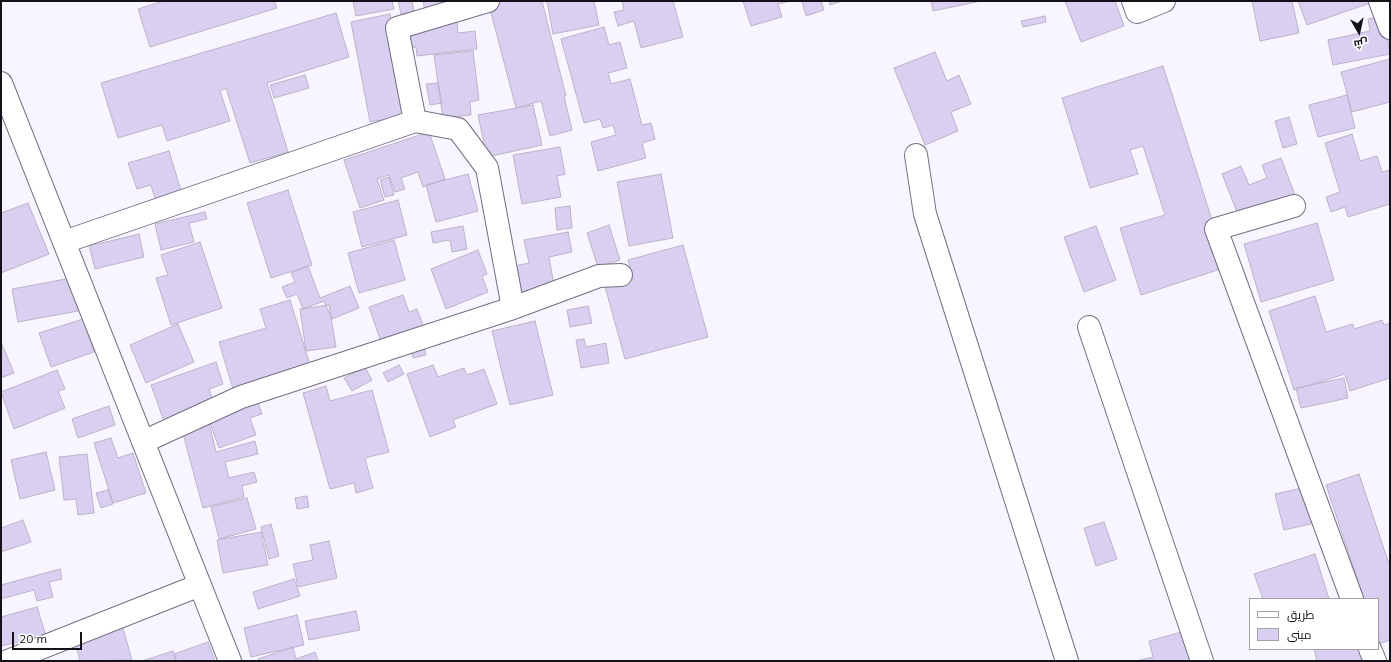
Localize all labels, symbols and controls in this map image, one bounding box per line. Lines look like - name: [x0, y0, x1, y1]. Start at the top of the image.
- north arrow: [1339, 12, 1379, 52]
- text: ش: [1353, 36, 1369, 52]
- legend: [1249, 598, 1379, 650]
- text: طريق: [1287, 607, 1314, 622]
- scale bar: [14, 624, 84, 650]
- text: مبنى: [1287, 627, 1312, 642]
- text: 20 m: [19, 631, 47, 646]

